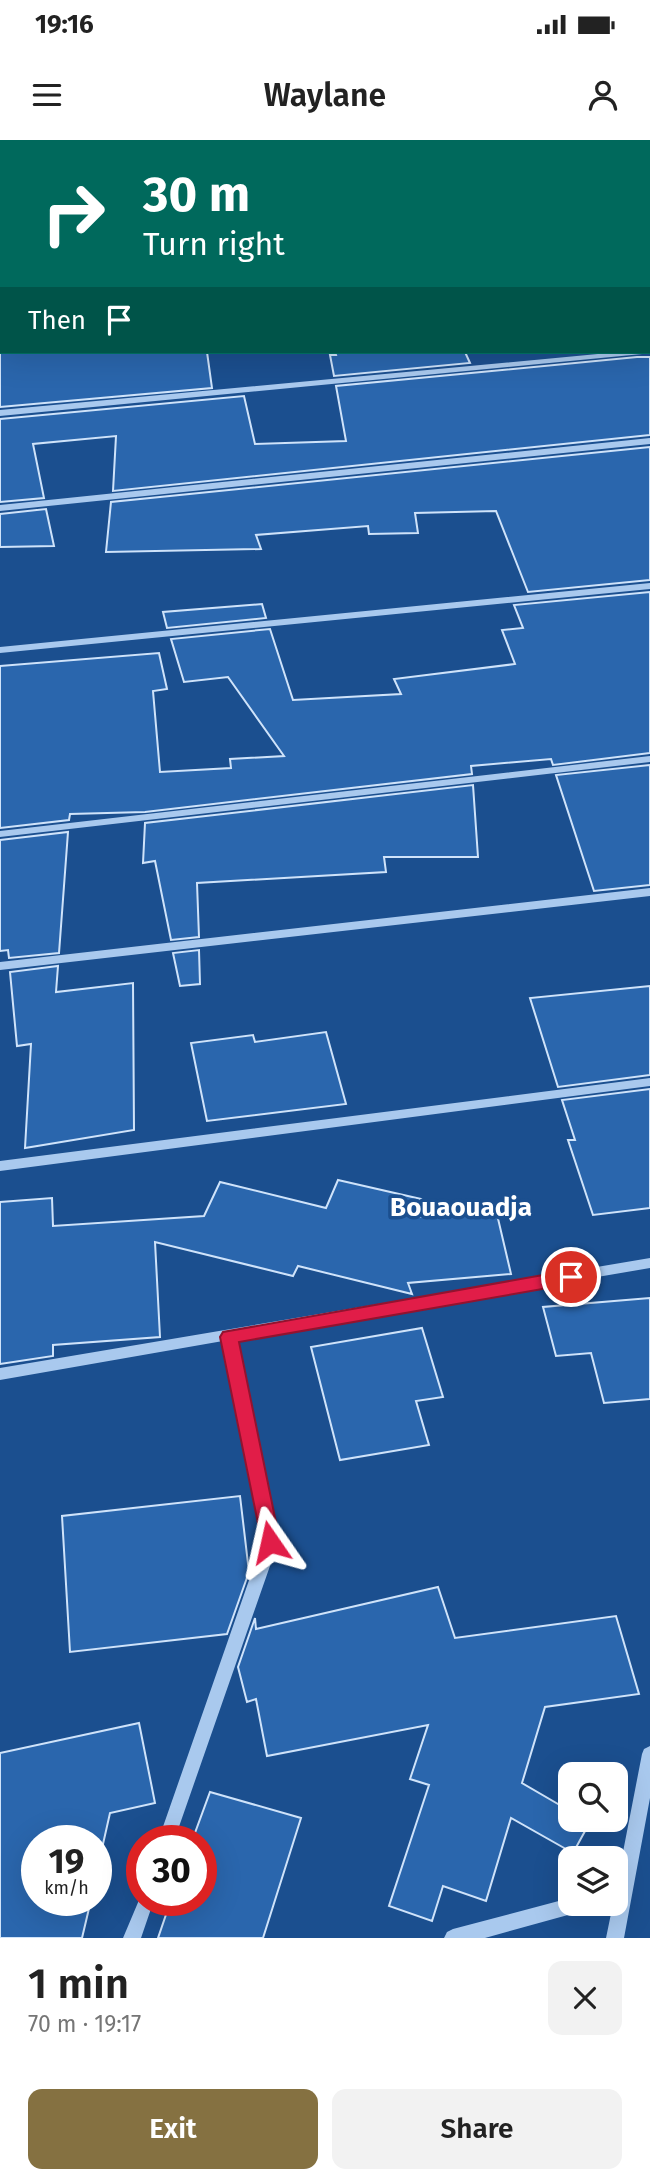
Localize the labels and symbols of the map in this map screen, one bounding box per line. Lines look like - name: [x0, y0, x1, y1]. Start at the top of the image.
- district label: Bouaouadja: [390, 1192, 532, 1223]
- pin: [541, 1247, 601, 1307]
- position arrow: [233, 1505, 307, 1579]
- speed limit sign: 30: [126, 1825, 217, 1916]

